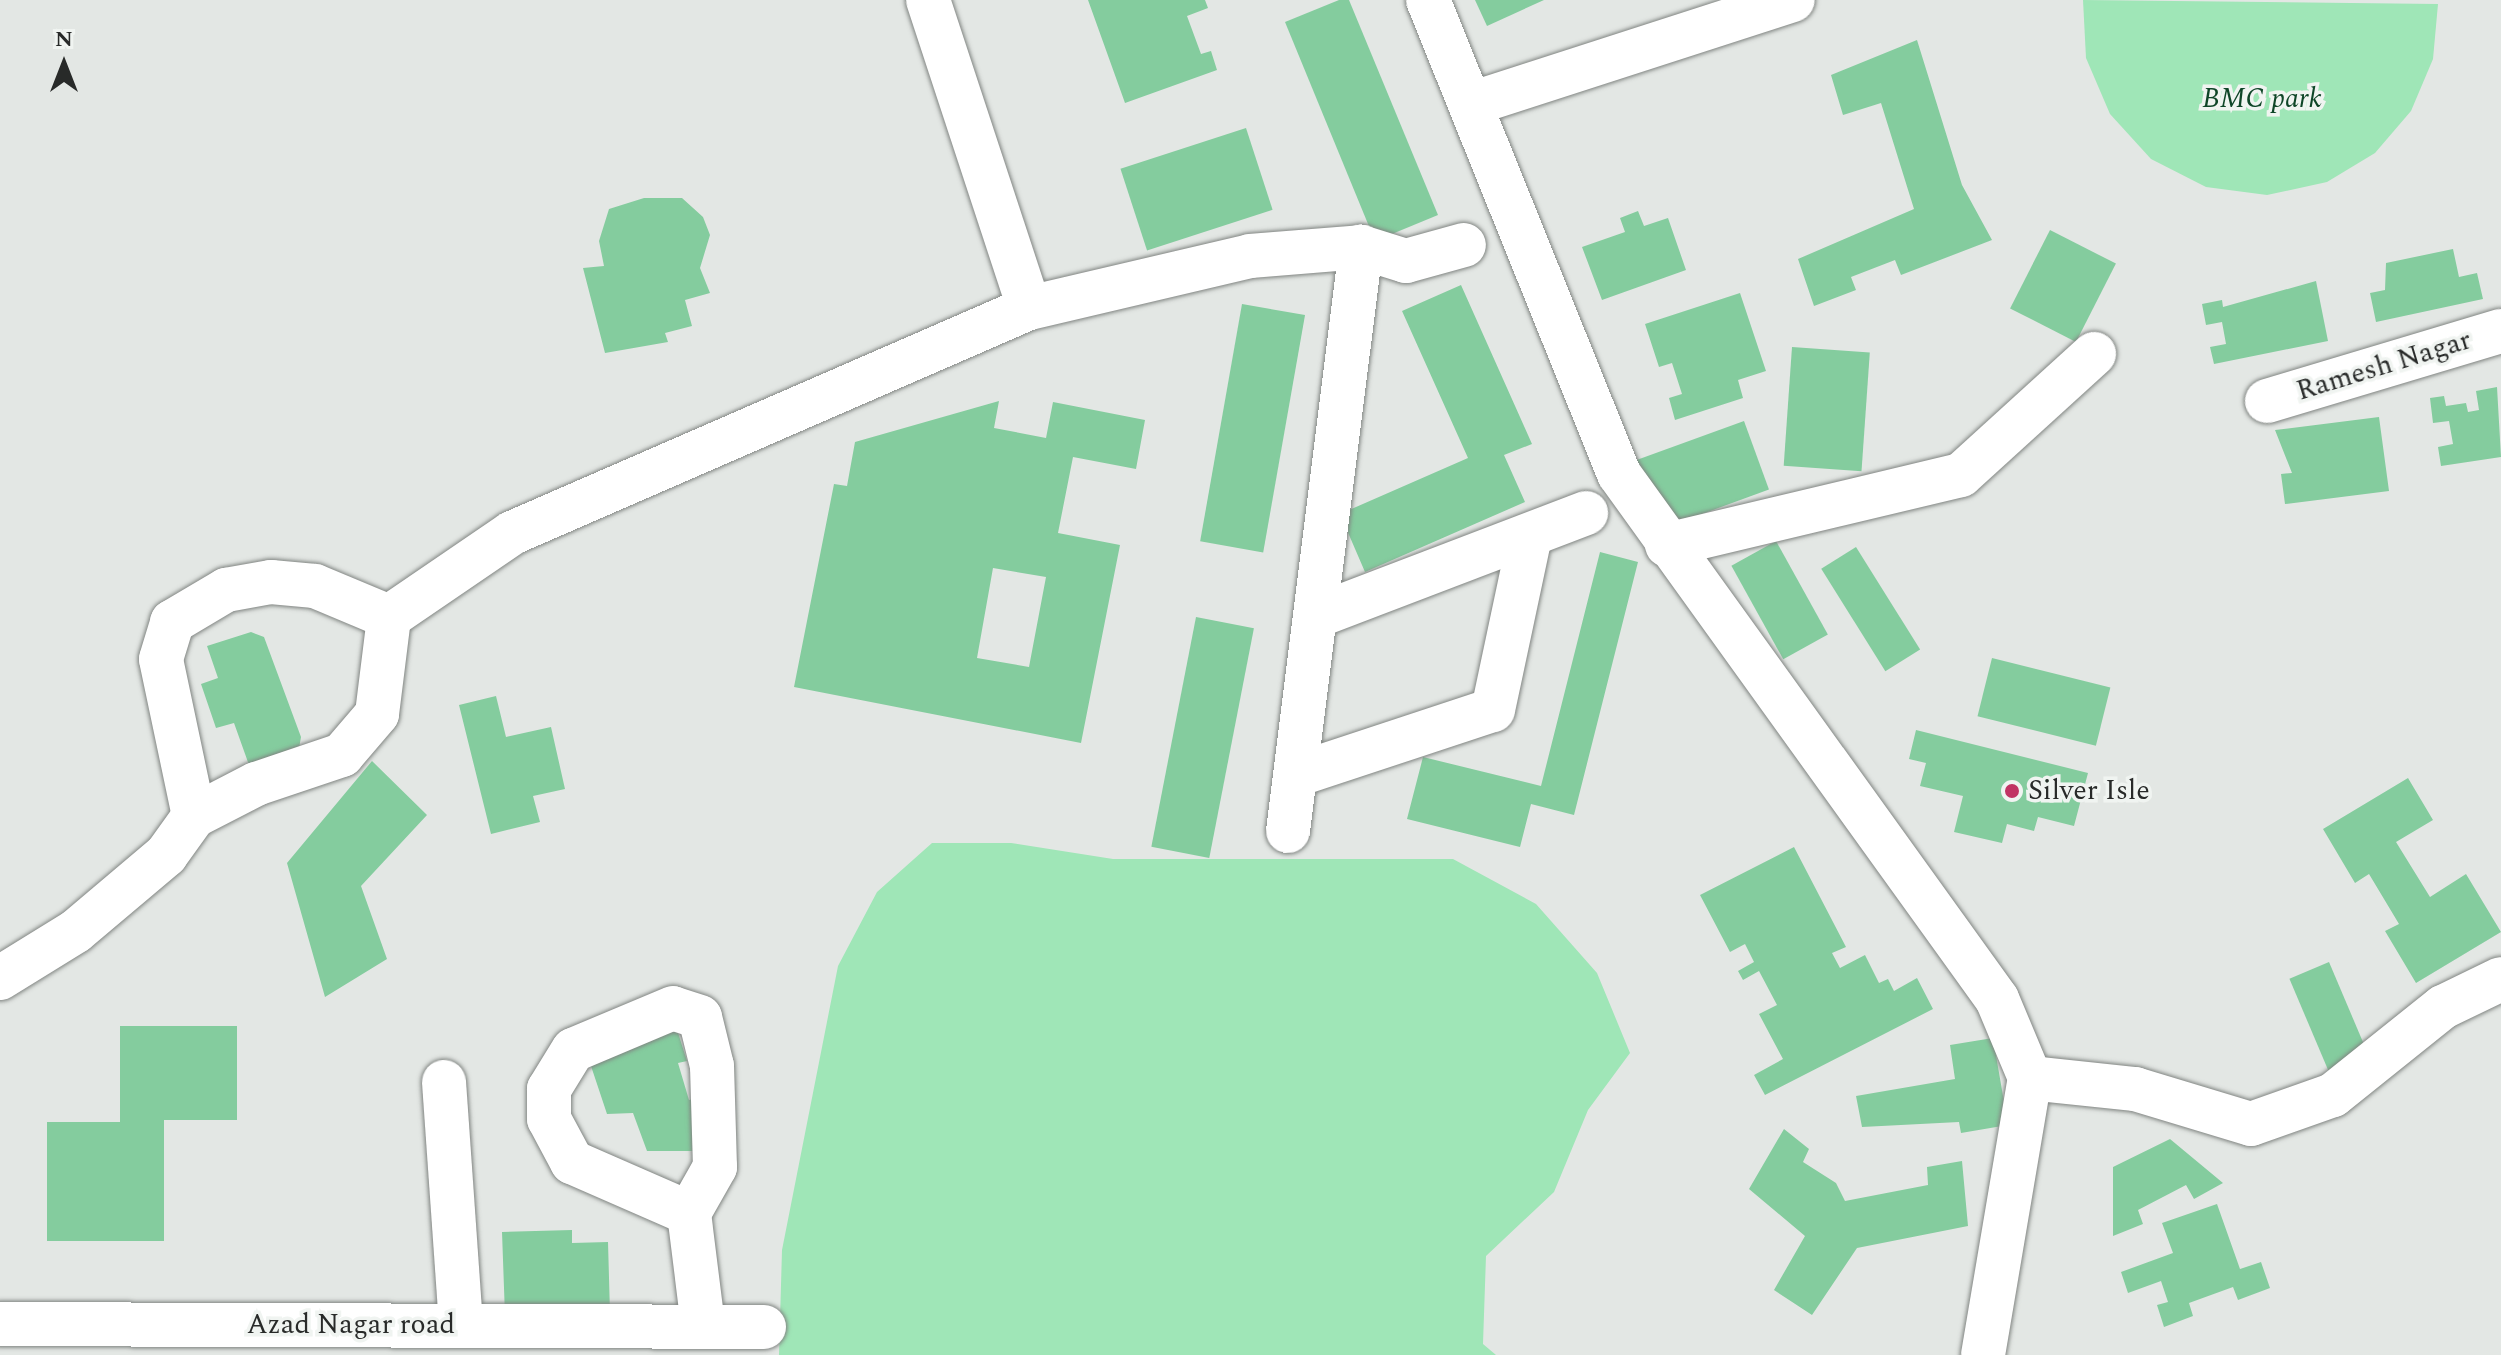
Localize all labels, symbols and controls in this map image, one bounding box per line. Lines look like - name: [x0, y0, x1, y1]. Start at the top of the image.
- text: N: [55, 23, 73, 56]
- north arrow: [24, 24, 104, 104]
- park label: BMC park: [2202, 82, 2322, 116]
- street label: Ramesh Nagar: [2293, 323, 2475, 409]
- place label: Silver Isle: [2028, 774, 2150, 808]
- marker: Silver Isle: [2003, 782, 2021, 800]
- street label: Azad Nagar road: [247, 1308, 455, 1342]

